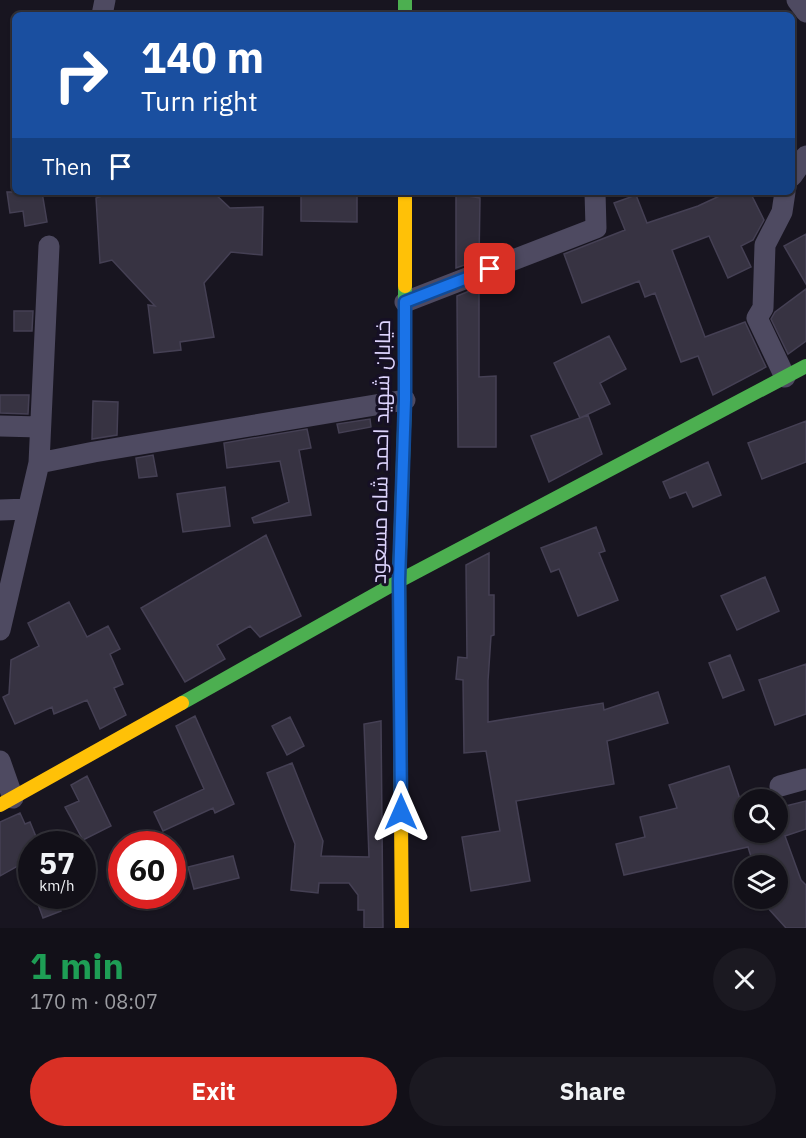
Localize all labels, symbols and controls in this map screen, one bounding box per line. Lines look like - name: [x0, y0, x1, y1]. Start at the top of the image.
- text: 140 m: [141, 30, 264, 85]
- icon: right: [42, 36, 120, 114]
- text: Turn right: [141, 83, 258, 118]
- icon: arrive: [104, 150, 137, 183]
- text: Then: [42, 152, 92, 181]
- pin: [464, 243, 515, 294]
- icon: arrive: [473, 252, 506, 285]
- street label: خیابان شهید احمد شاه مسعود: [364, 320, 396, 584]
- position arrow: [369, 780, 433, 844]
- map controls: [734, 789, 788, 909]
- button: search: [734, 789, 788, 843]
- speed limit sign: 60: [108, 831, 186, 909]
- text: 57: [39, 843, 75, 882]
- button: layers: [734, 855, 788, 909]
- text: km/h: [39, 876, 75, 895]
- text: 1 min: [30, 942, 124, 989]
- button: close: [713, 948, 776, 1011]
- text: 170 m · 08:07: [30, 988, 158, 1015]
- button: Exit: [30, 1057, 397, 1126]
- button: Share: [409, 1057, 776, 1126]

